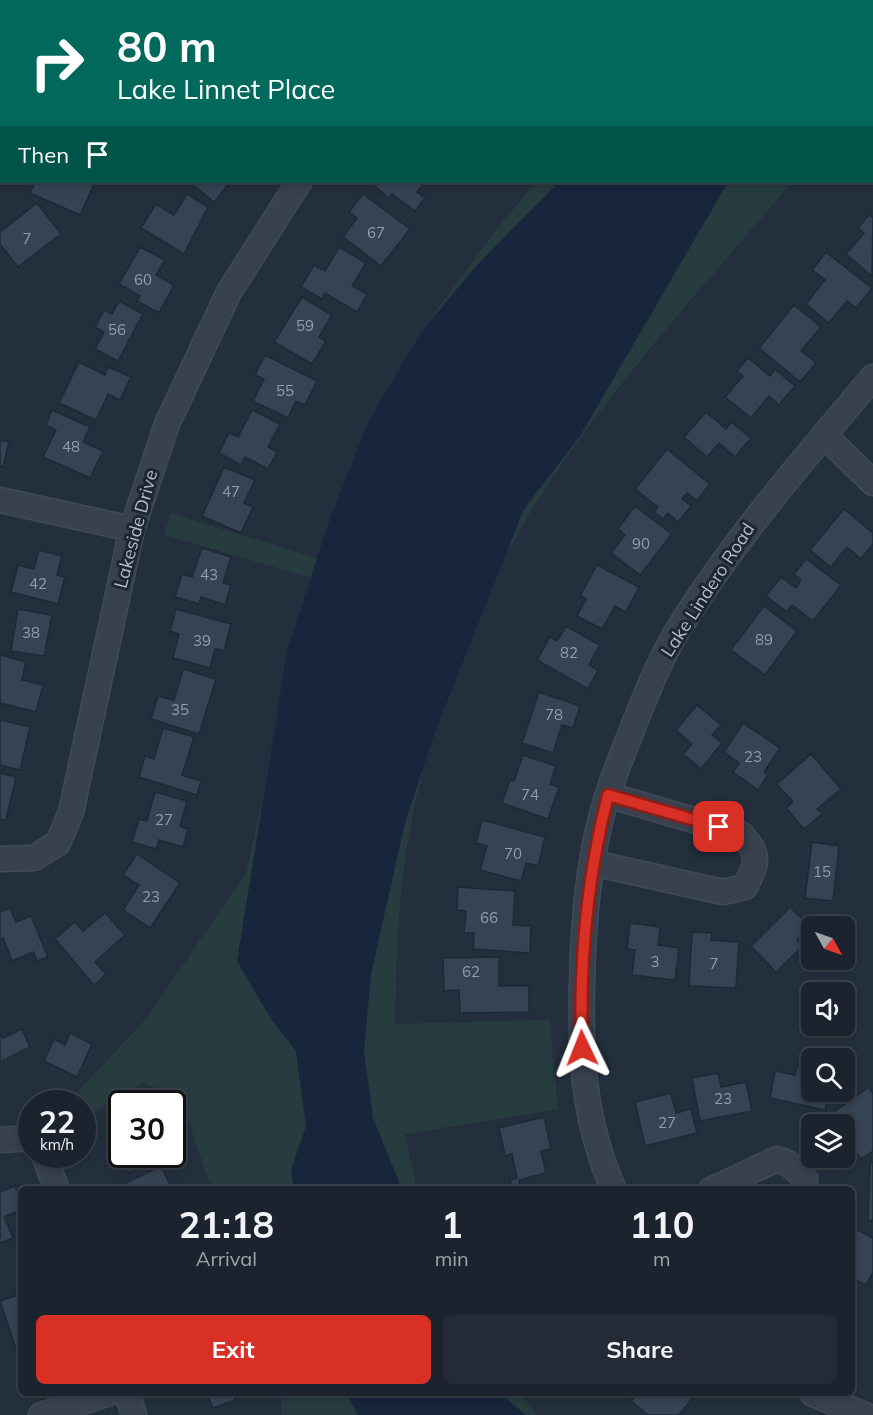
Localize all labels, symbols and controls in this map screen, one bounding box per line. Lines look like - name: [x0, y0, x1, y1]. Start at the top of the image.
- text: 80 m: [117, 20, 217, 73]
- icon: right: [18, 24, 96, 102]
- text: Lake Linnet Place: [117, 72, 335, 106]
- icon: arrive: [81, 138, 114, 171]
- text: Then: [18, 141, 69, 169]
- house number: 67: [367, 223, 385, 242]
- house number: 7: [22, 229, 32, 248]
- house number: 60: [134, 270, 152, 289]
- house number: 59: [296, 316, 314, 335]
- house number: 56: [108, 320, 126, 339]
- house number: 55: [276, 381, 294, 400]
- house number: 48: [62, 437, 80, 456]
- street label: Lakeside Drive: [109, 467, 162, 590]
- house number: 47: [222, 482, 240, 501]
- street label: Lake Lindero Road: [656, 519, 759, 661]
- house number: 90: [632, 534, 650, 553]
- house number: 43: [200, 565, 218, 584]
- house number: 42: [29, 574, 47, 593]
- house number: 38: [22, 623, 40, 642]
- house number: 89: [755, 630, 773, 649]
- house number: 39: [193, 631, 211, 650]
- house number: 82: [560, 643, 578, 662]
- house number: 35: [171, 700, 189, 719]
- house number: 78: [545, 705, 563, 724]
- house number: 23: [744, 747, 762, 766]
- house number: 74: [521, 785, 539, 804]
- pin: [693, 801, 744, 852]
- house number: 27: [155, 810, 173, 829]
- icon: arrive: [702, 810, 735, 843]
- house number: 70: [504, 844, 522, 863]
- house number: 15: [813, 862, 831, 881]
- house number: 23: [142, 887, 160, 906]
- house number: 66: [480, 908, 498, 927]
- north arrow: [801, 916, 855, 970]
- map controls: [801, 916, 855, 1168]
- house number: 3: [650, 952, 660, 971]
- house number: 7: [709, 954, 719, 973]
- house number: 62: [462, 962, 480, 981]
- button: sound: [801, 982, 855, 1036]
- position arrow: [550, 1016, 614, 1080]
- button: search: [801, 1048, 855, 1102]
- house number: 23: [714, 1089, 732, 1108]
- speed limit sign: 30: [108, 1090, 186, 1168]
- text: 22: [39, 1103, 75, 1141]
- house number: 27: [658, 1113, 676, 1132]
- button: layers: [801, 1114, 855, 1168]
- text: km/h: [40, 1135, 74, 1154]
- text: 21:18: [179, 1202, 274, 1247]
- text: 1: [441, 1202, 463, 1247]
- text: 110: [629, 1202, 694, 1247]
- text: Arrival: [196, 1246, 257, 1271]
- text: min: [435, 1246, 469, 1271]
- text: m: [653, 1246, 671, 1271]
- button: Exit: [36, 1315, 431, 1384]
- button: Share: [443, 1315, 837, 1384]

